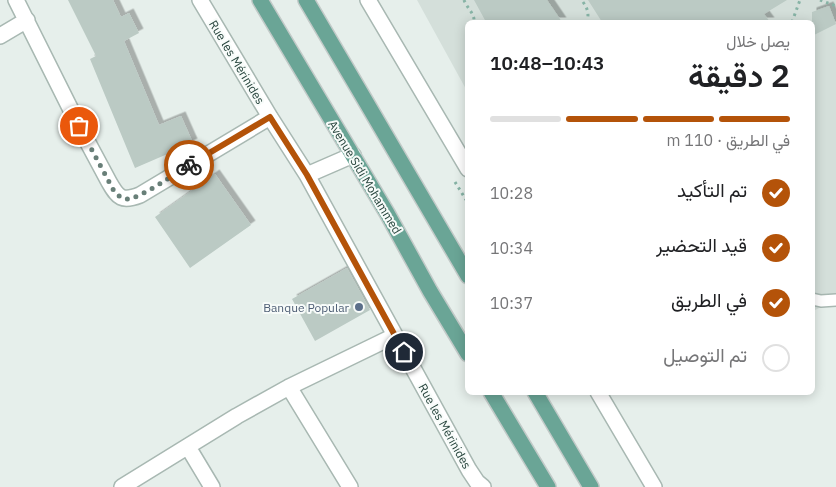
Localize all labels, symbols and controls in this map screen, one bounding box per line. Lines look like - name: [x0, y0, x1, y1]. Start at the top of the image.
- street label: Rue les Mérinides: [206, 17, 268, 107]
- text: يصل خلال: [726, 31, 790, 51]
- text: 10:43–10:48: [490, 51, 605, 75]
- text: 2 دقيقة: [688, 54, 790, 96]
- pin: [58, 105, 100, 147]
- icon: bag: [65, 112, 93, 140]
- street label: Avenue Sidi Mohammed: [325, 117, 405, 237]
- text: في الطريق · 110 m: [667, 130, 790, 150]
- courier: [164, 140, 214, 190]
- icon: bike: [175, 151, 203, 179]
- text: تم التأكيد: [677, 178, 747, 202]
- icon: check: [762, 179, 790, 207]
- text: 10:28: [490, 183, 533, 203]
- text: قيد التحضير: [656, 233, 747, 257]
- icon: check: [762, 234, 790, 262]
- text: 10:34: [490, 238, 533, 258]
- text: في الطريق: [671, 288, 747, 312]
- icon: check: [762, 289, 790, 317]
- text: 10:37: [490, 293, 533, 313]
- place label: Banque Popular: [263, 300, 350, 315]
- marker: Banque Popular: [353, 301, 365, 313]
- pin: [383, 331, 425, 373]
- icon: home: [390, 338, 418, 366]
- text: تم التوصيل: [663, 343, 747, 367]
- street label: Rue les Mérinides: [415, 381, 475, 471]

